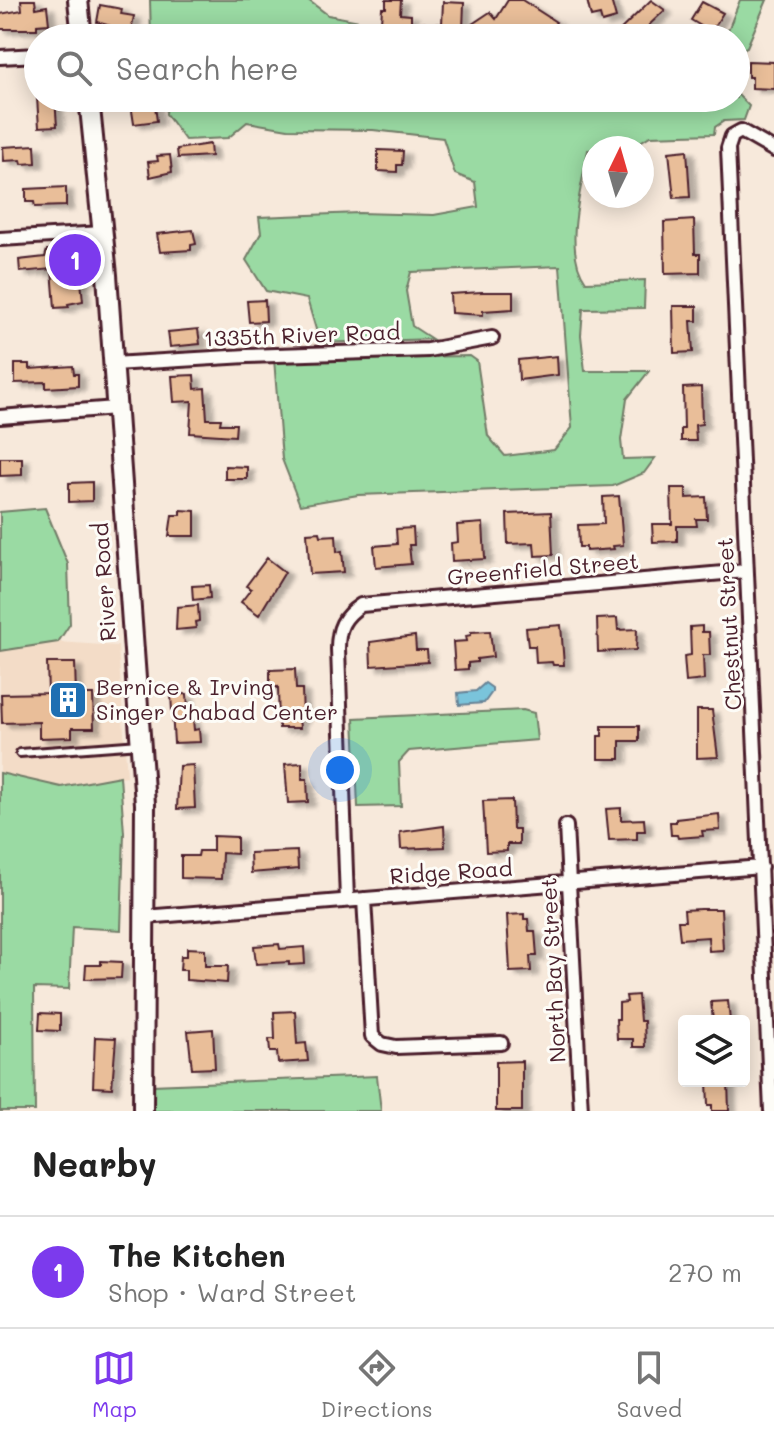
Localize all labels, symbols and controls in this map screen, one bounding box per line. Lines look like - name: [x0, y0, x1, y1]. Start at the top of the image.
- search box: [24, 24, 750, 112]
- icon: search: [52, 46, 96, 90]
- text: Search here: [116, 48, 299, 88]
- north arrow: [582, 136, 654, 208]
- pin: 1: [49, 230, 101, 290]
- street label: 1335th River Road: [203, 317, 401, 352]
- street label: River Road: [85, 522, 122, 642]
- street label: Chestnut Street: [709, 537, 748, 711]
- street label: Greenfield Street: [446, 546, 640, 591]
- place label: Bernice & Irving Singer Chabad Center: [96, 672, 338, 726]
- building icon: Bernice & Irving Singer Chabad Center: [47, 679, 89, 721]
- your location: [320, 750, 360, 790]
- street label: Ridge Road: [389, 853, 513, 890]
- street label: North Bay Street: [533, 877, 572, 1063]
- map controls: [678, 1015, 750, 1087]
- button: layers: [678, 1015, 750, 1087]
- text: Nearby: [32, 1141, 157, 1186]
- text: The Kitchen: [108, 1235, 286, 1275]
- text: 1: [52, 1255, 64, 1289]
- text: 270 m: [668, 1255, 742, 1289]
- text: Shop · Ward Street: [108, 1275, 356, 1309]
- tab: Map: [92, 1346, 137, 1423]
- tab: Directions: [321, 1346, 433, 1423]
- tab: Saved: [617, 1346, 682, 1423]

